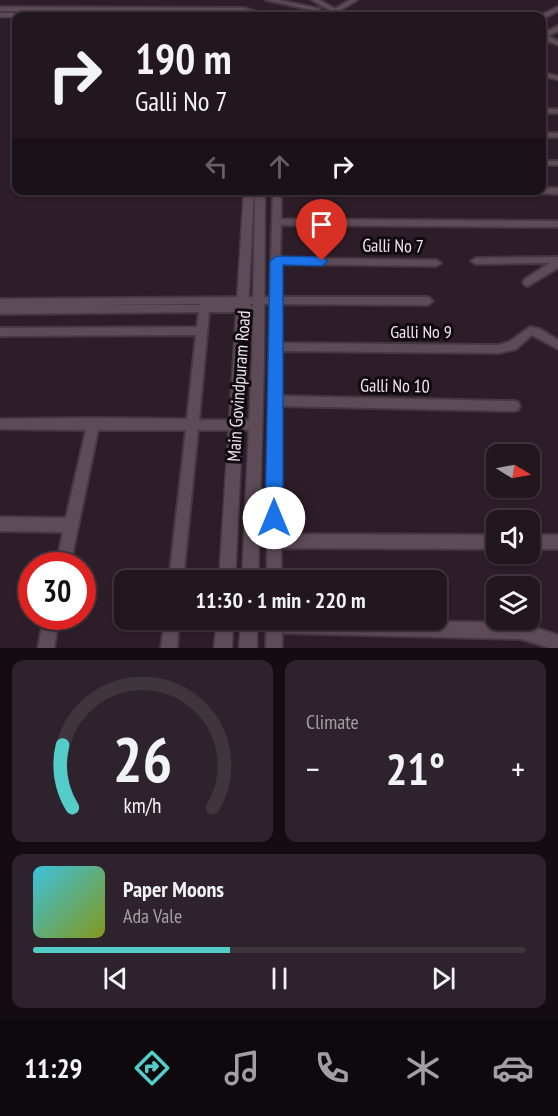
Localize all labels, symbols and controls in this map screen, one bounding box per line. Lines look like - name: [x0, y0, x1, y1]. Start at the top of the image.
- text: 190 m: [135, 31, 232, 86]
- icon: right: [36, 36, 114, 114]
- text: Galli No 7: [135, 84, 227, 118]
- icon: left: [200, 150, 233, 183]
- icon: ahead: [263, 150, 296, 183]
- icon: right: [326, 150, 359, 183]
- pin: [296, 199, 347, 261]
- icon: arrive: [305, 208, 338, 241]
- street label: Galli No 7: [362, 233, 424, 258]
- street label: Main Govindpuram Road: [222, 310, 255, 462]
- street label: Galli No 9: [390, 320, 452, 343]
- street label: Galli No 10: [360, 373, 430, 398]
- north arrow: [486, 444, 540, 498]
- map controls: [486, 444, 540, 630]
- position arrow: [242, 486, 306, 550]
- button: sound: [486, 510, 540, 564]
- speed limit sign: 30: [18, 552, 96, 630]
- button: layers: [486, 576, 540, 630]
- text: 11:30 · 1 min · 220 m: [195, 586, 366, 614]
- text: Climate: [306, 709, 359, 735]
- text: 26: [113, 718, 172, 799]
- text: 21°: [386, 739, 445, 797]
- text: −: [306, 747, 320, 790]
- text: +: [511, 747, 525, 790]
- text: km/h: [123, 791, 162, 819]
- text: Paper Moons: [123, 875, 224, 903]
- text: Ada Vale: [123, 903, 182, 929]
- icon: previous: [99, 962, 132, 995]
- icon: pause: [263, 962, 296, 995]
- icon: next: [427, 962, 460, 995]
- icon: directions: [131, 1047, 173, 1089]
- icon: music: [221, 1047, 263, 1089]
- icon: phone: [311, 1047, 353, 1089]
- icon: climate: [402, 1047, 444, 1089]
- icon: car: [492, 1047, 534, 1089]
- text: 11:29: [24, 1051, 83, 1085]

